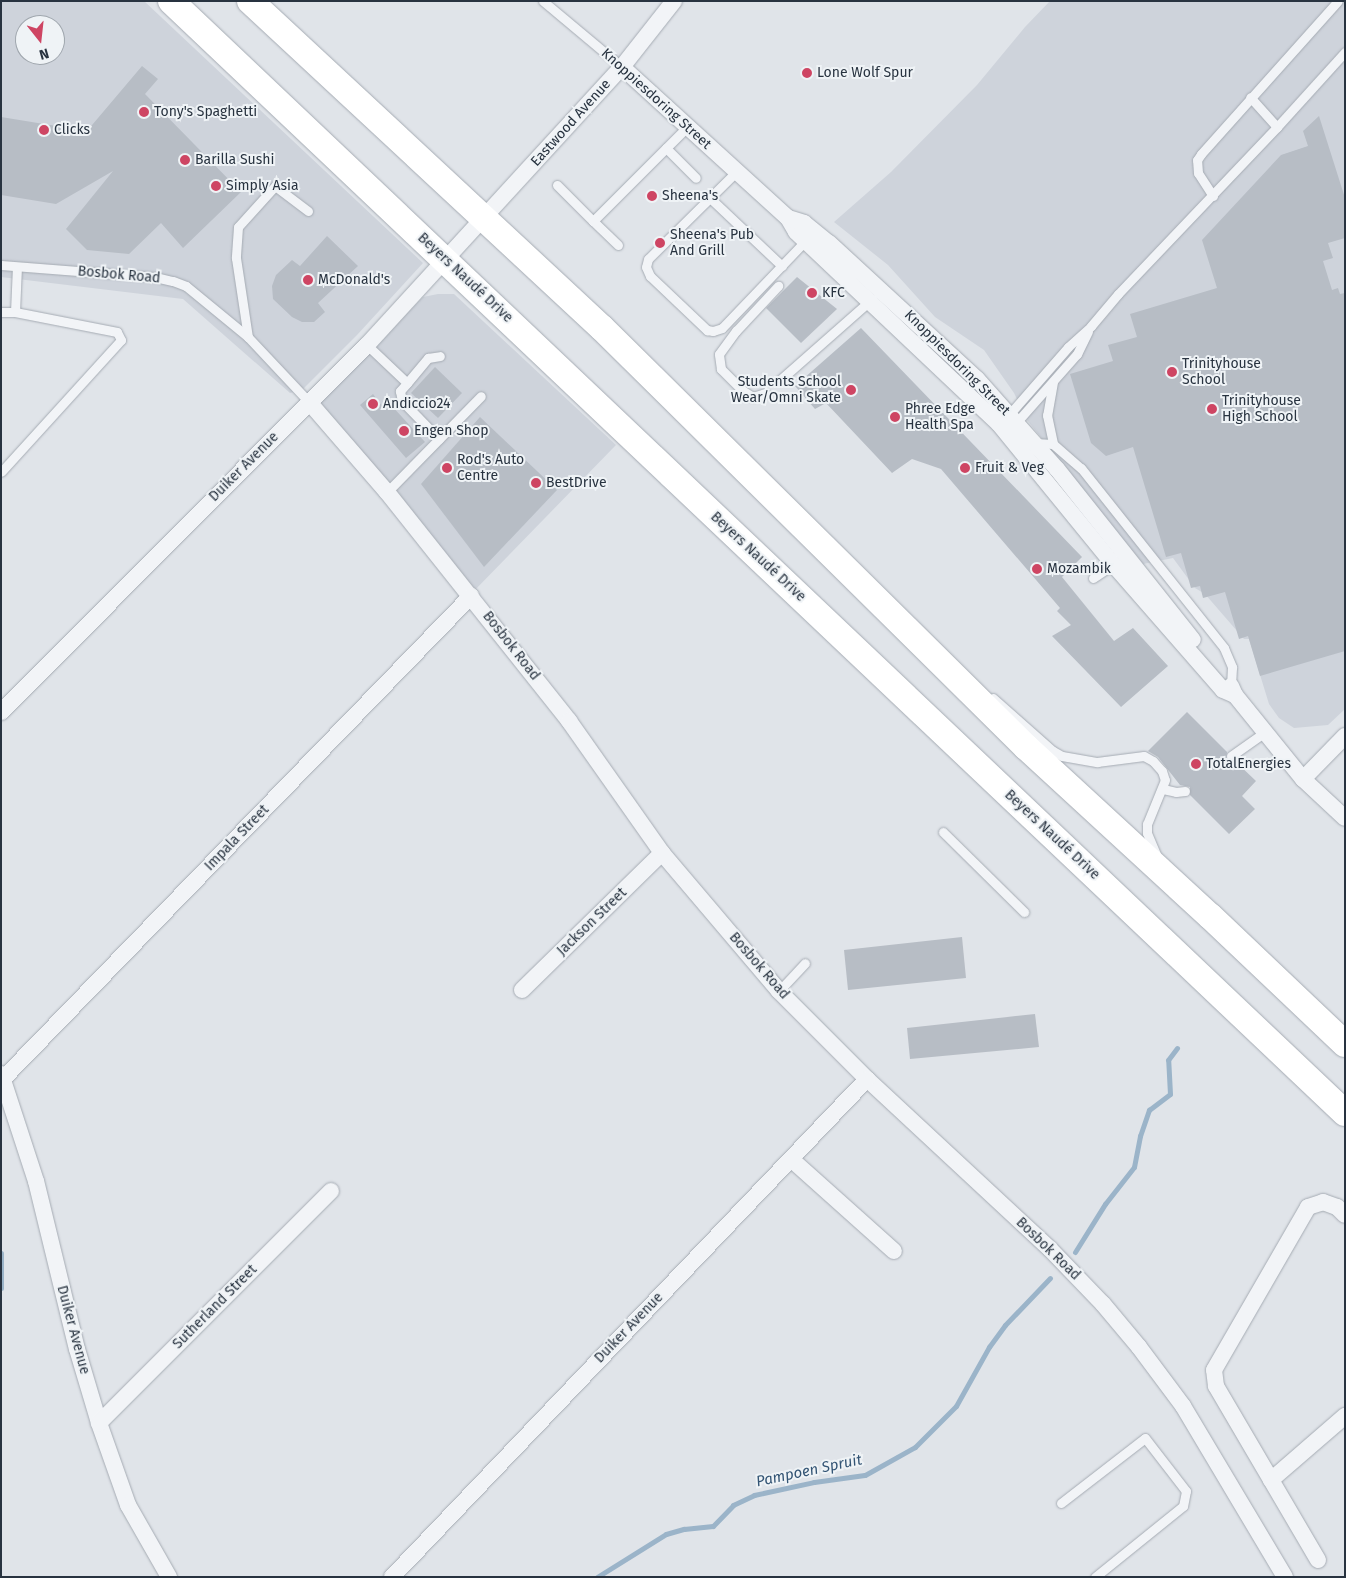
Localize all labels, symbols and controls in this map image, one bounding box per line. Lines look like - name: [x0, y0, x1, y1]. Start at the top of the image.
- north arrow: [15, 15, 65, 65]
- text: N: [37, 44, 51, 63]
- street label: Knoppiesdoring Street: [597, 45, 715, 153]
- place label: Lone Wolf Spur: [817, 65, 913, 81]
- marker: Lone Wolf Spur: [801, 67, 813, 79]
- street label: Eastwood Avenue: [528, 76, 614, 170]
- place label: Tony's Spaghetti: [154, 104, 257, 120]
- marker: Tony's Spaghetti: [138, 106, 150, 118]
- place label: Clicks: [54, 122, 90, 138]
- marker: Clicks: [38, 124, 50, 136]
- place label: Barilla Sushi: [195, 152, 274, 168]
- marker: Barilla Sushi: [179, 154, 191, 166]
- place label: Simply Asia: [226, 178, 299, 194]
- marker: Simply Asia: [210, 180, 222, 192]
- place label: Sheena's: [662, 188, 718, 204]
- marker: Sheena's: [646, 190, 658, 202]
- place label: Sheena's Pub And Grill: [670, 227, 754, 260]
- street label: Beyers Naudé Drive: [414, 230, 516, 326]
- marker: Sheena's Pub And Grill: [654, 237, 666, 249]
- street label: Bosbok Road: [77, 263, 161, 287]
- place label: McDonald's: [318, 272, 390, 288]
- marker: McDonald's: [302, 274, 314, 286]
- place label: KFC: [822, 285, 845, 301]
- marker: KFC: [806, 287, 818, 299]
- street label: Knoppiesdoring Street: [901, 307, 1013, 419]
- place label: Trinityhouse School: [1182, 356, 1261, 388]
- marker: Trinityhouse School: [1166, 366, 1178, 378]
- place label: Students School Wear/Omni Skate: [731, 374, 841, 407]
- marker: Students School Wear/Omni Skate: [845, 384, 857, 396]
- place label: Trinityhouse High School: [1222, 393, 1301, 426]
- place label: Andiccio24: [383, 396, 450, 412]
- marker: Andiccio24: [367, 398, 379, 410]
- place label: Phree Edge Health Spa: [905, 401, 975, 434]
- marker: Trinityhouse High School: [1206, 403, 1218, 415]
- marker: Phree Edge Health Spa: [889, 411, 901, 423]
- place label: Engen Shop: [414, 423, 488, 439]
- marker: Engen Shop: [398, 425, 410, 437]
- street label: Duiker Avenue: [206, 429, 282, 505]
- place label: Rod's Auto Centre: [457, 452, 524, 484]
- place label: Fruit & Veg: [975, 460, 1044, 476]
- marker: Rod's Auto Centre: [441, 462, 453, 474]
- marker: Fruit & Veg: [959, 462, 971, 474]
- place label: BestDrive: [546, 475, 607, 491]
- marker: BestDrive: [530, 477, 542, 489]
- street label: Beyers Naudé Drive: [707, 509, 809, 605]
- place label: Mozambik: [1047, 561, 1111, 577]
- marker: Mozambik: [1031, 563, 1043, 575]
- street label: Bosbok Road: [479, 608, 543, 684]
- place label: TotalEnergies: [1206, 756, 1291, 772]
- marker: TotalEnergies: [1190, 758, 1202, 770]
- street label: Beyers Naudé Drive: [1001, 787, 1103, 883]
- street label: Impala Street: [201, 802, 273, 874]
- street label: Jackson Street: [554, 885, 630, 959]
- street label: Bosbok Road: [725, 929, 793, 1003]
- street label: Bosbok Road: [1012, 1214, 1084, 1284]
- street label: Sutherland Street: [169, 1261, 261, 1353]
- street label: Duiker Avenue: [53, 1284, 93, 1376]
- street label: Duiker Avenue: [591, 1289, 667, 1367]
- water label: Pampoen Spruit: [754, 1451, 864, 1491]

